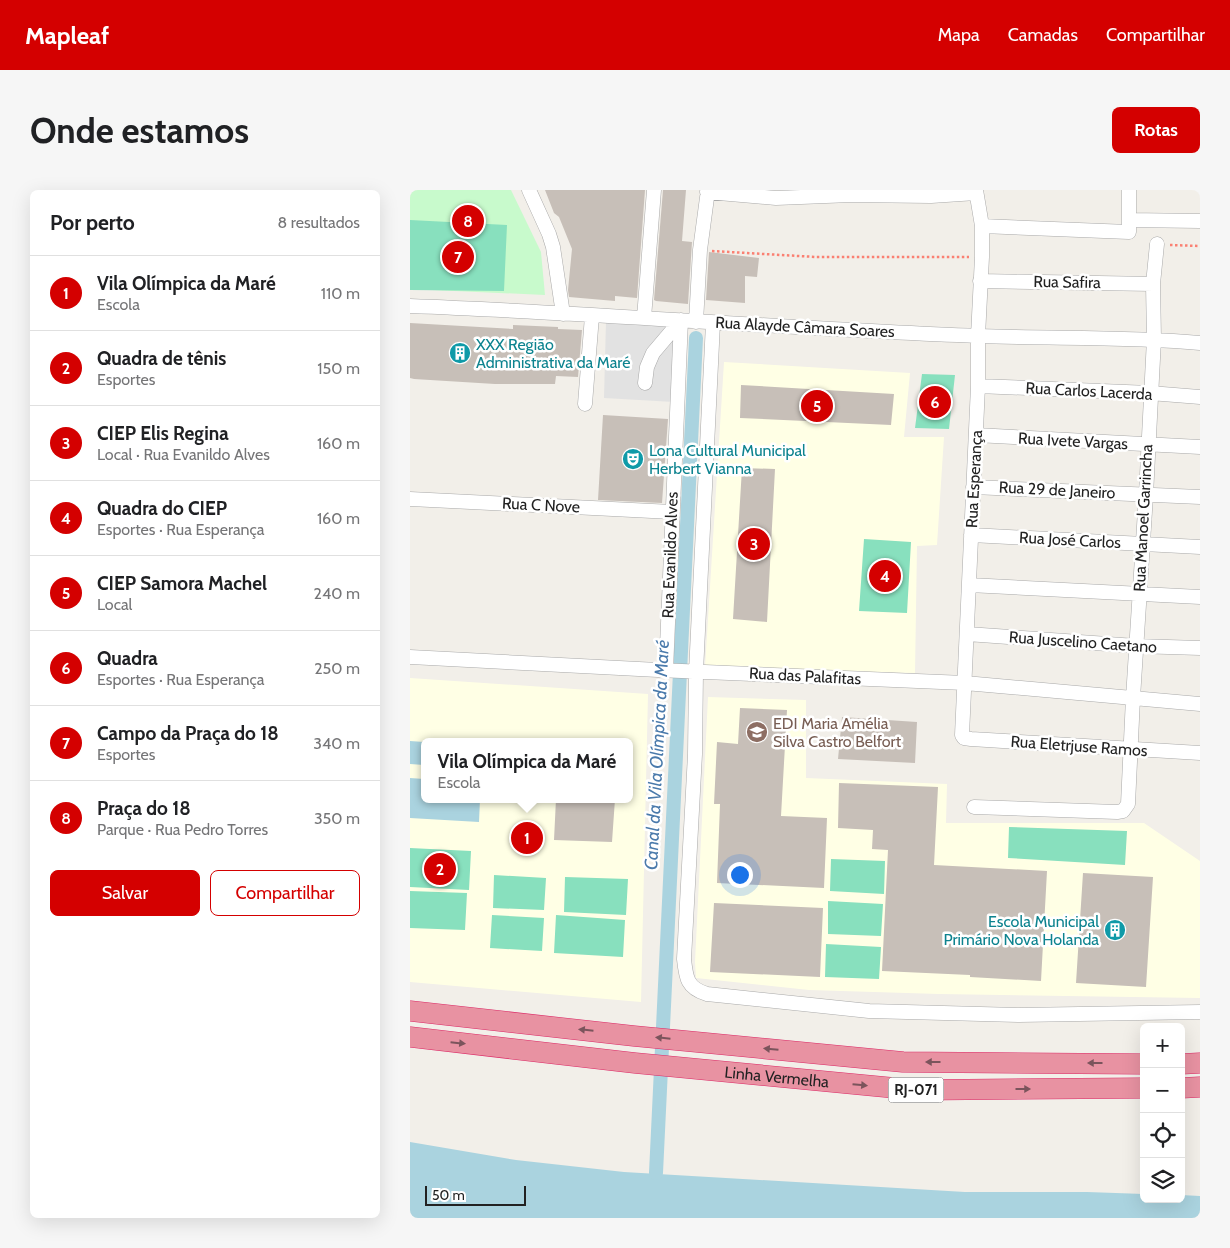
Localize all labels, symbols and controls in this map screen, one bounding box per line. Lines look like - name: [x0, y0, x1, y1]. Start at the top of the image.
- text: Mapleaf: [25, 21, 109, 50]
- text: Mapa: [938, 24, 980, 46]
- text: Camadas: [1008, 24, 1078, 46]
- text: Compartilhar: [1106, 24, 1205, 46]
- button: Rotas: [1112, 107, 1200, 153]
- text: Onde estamos: [30, 109, 249, 152]
- pin: 8: [452, 202, 484, 240]
- text: Por perto: [50, 210, 135, 235]
- text: 8 resultados: [278, 213, 360, 232]
- pin: 7: [442, 238, 474, 276]
- text: Vila Olímpica da Maré: [97, 272, 276, 295]
- street label: Rua Safira: [1033, 272, 1101, 292]
- text: 1: [63, 284, 69, 303]
- text: 110 m: [321, 284, 360, 303]
- text: Escola: [97, 295, 140, 314]
- street label: Rua Alayde Câmara Soares: [715, 313, 896, 341]
- place label: XXX Região Administrativa da Maré: [476, 335, 630, 372]
- building icon: XXX Região Administrativa da Maré: [448, 341, 472, 365]
- text: Quadra de tênis: [97, 347, 226, 370]
- text: 2: [62, 359, 70, 378]
- text: 150 m: [317, 359, 360, 378]
- text: Esportes: [97, 370, 155, 389]
- street label: Rua Carlos Lacerda: [1025, 378, 1153, 404]
- pin: 6: [919, 383, 951, 421]
- pin: 5: [801, 387, 833, 425]
- text: CIEP Elis Regina: [97, 422, 229, 445]
- street label: Rua Esperança: [962, 429, 986, 529]
- street label: Rua Ivete Vargas: [1018, 429, 1129, 453]
- text: 3: [62, 434, 70, 453]
- text: 160 m: [317, 434, 360, 453]
- place label: Lona Cultural Municipal Herbert Vianna: [649, 441, 806, 478]
- street label: Rua Manoel Garrincha: [1130, 444, 1156, 592]
- text: Local · Rua Evanildo Alves: [97, 445, 270, 464]
- theatre icon: Lona Cultural Municipal Herbert Vianna: [621, 447, 645, 471]
- street label: Rua 29 de Janeiro: [998, 477, 1116, 503]
- street label: Rua Evanildo Alves: [658, 491, 682, 619]
- street label: Rua C Nove: [501, 493, 581, 517]
- text: Quadra do CIEP: [97, 497, 227, 520]
- text: 4: [61, 509, 71, 528]
- text: 160 m: [317, 509, 360, 528]
- text: Esportes · Rua Esperança: [97, 520, 264, 539]
- pin: 3: [738, 525, 770, 563]
- street label: Rua José Carlos: [1019, 528, 1122, 552]
- pin: 4: [869, 557, 901, 595]
- text: CIEP Samora Machel: [97, 572, 267, 595]
- text: 5: [62, 584, 70, 603]
- text: 240 m: [314, 584, 360, 603]
- text: Local: [97, 595, 132, 614]
- street label: Rua Juscelino Caetano: [1008, 627, 1158, 657]
- water label: Canal da Vila Olímpica da Maré: [640, 639, 674, 871]
- text: Quadra: [97, 647, 158, 670]
- text: 6: [62, 659, 71, 678]
- text: 250 m: [314, 659, 360, 678]
- street label: Rua das Palafitas: [748, 664, 862, 688]
- text: Esportes · Rua Esperança: [97, 670, 264, 689]
- place label: EDI Maria Amélia Silva Castro Belfort: [773, 714, 902, 751]
- school or university icon: EDI Maria Amélia Silva Castro Belfort: [745, 720, 769, 744]
- text: Campo da Praça do 18: [97, 722, 279, 745]
- street label: Rua Eletrjuse Ramos: [1010, 732, 1148, 760]
- text: 7: [62, 734, 70, 753]
- text: 340 m: [313, 734, 360, 753]
- popup: [421, 738, 633, 803]
- text: Esportes: [97, 745, 155, 764]
- text: Vila Olímpica da Maré: [438, 750, 616, 773]
- text: Escola: [438, 773, 480, 792]
- text: Praça do 18: [97, 797, 191, 820]
- text: 8: [61, 809, 71, 828]
- text: 350 m: [314, 809, 360, 828]
- pin: 1: [511, 819, 543, 857]
- text: Parque · Rua Pedro Torres: [97, 820, 268, 839]
- pin: 2: [424, 850, 456, 888]
- your location: [727, 862, 753, 888]
- button: Salvar: [50, 870, 200, 916]
- button: Compartilhar: [210, 870, 360, 916]
- place label: Escola Municipal Primário Nova Holanda: [943, 912, 1099, 949]
- building icon: Escola Municipal Primário Nova Holanda: [1103, 918, 1127, 942]
- map controls: [1140, 1023, 1185, 1203]
- button: +: [1140, 1023, 1185, 1068]
- one-way arrow: [577, 1026, 593, 1034]
- one-way arrow: [655, 1034, 671, 1042]
- one-way arrow: [451, 1039, 467, 1047]
- one-way arrow: [762, 1045, 778, 1053]
- one-way arrow: [924, 1058, 940, 1066]
- one-way arrow: [1087, 1059, 1103, 1067]
- street label: Linha Vermelha: [724, 1062, 830, 1091]
- button: −: [1140, 1068, 1185, 1113]
- road number: RJ-071: [888, 1078, 944, 1102]
- one-way arrow: [853, 1081, 869, 1089]
- one-way arrow: [1015, 1085, 1031, 1093]
- button: locate: [1140, 1113, 1185, 1158]
- button: layers: [1140, 1158, 1185, 1203]
- scale bar: [425, 1183, 526, 1206]
- text: 50 m: [432, 1186, 465, 1204]

